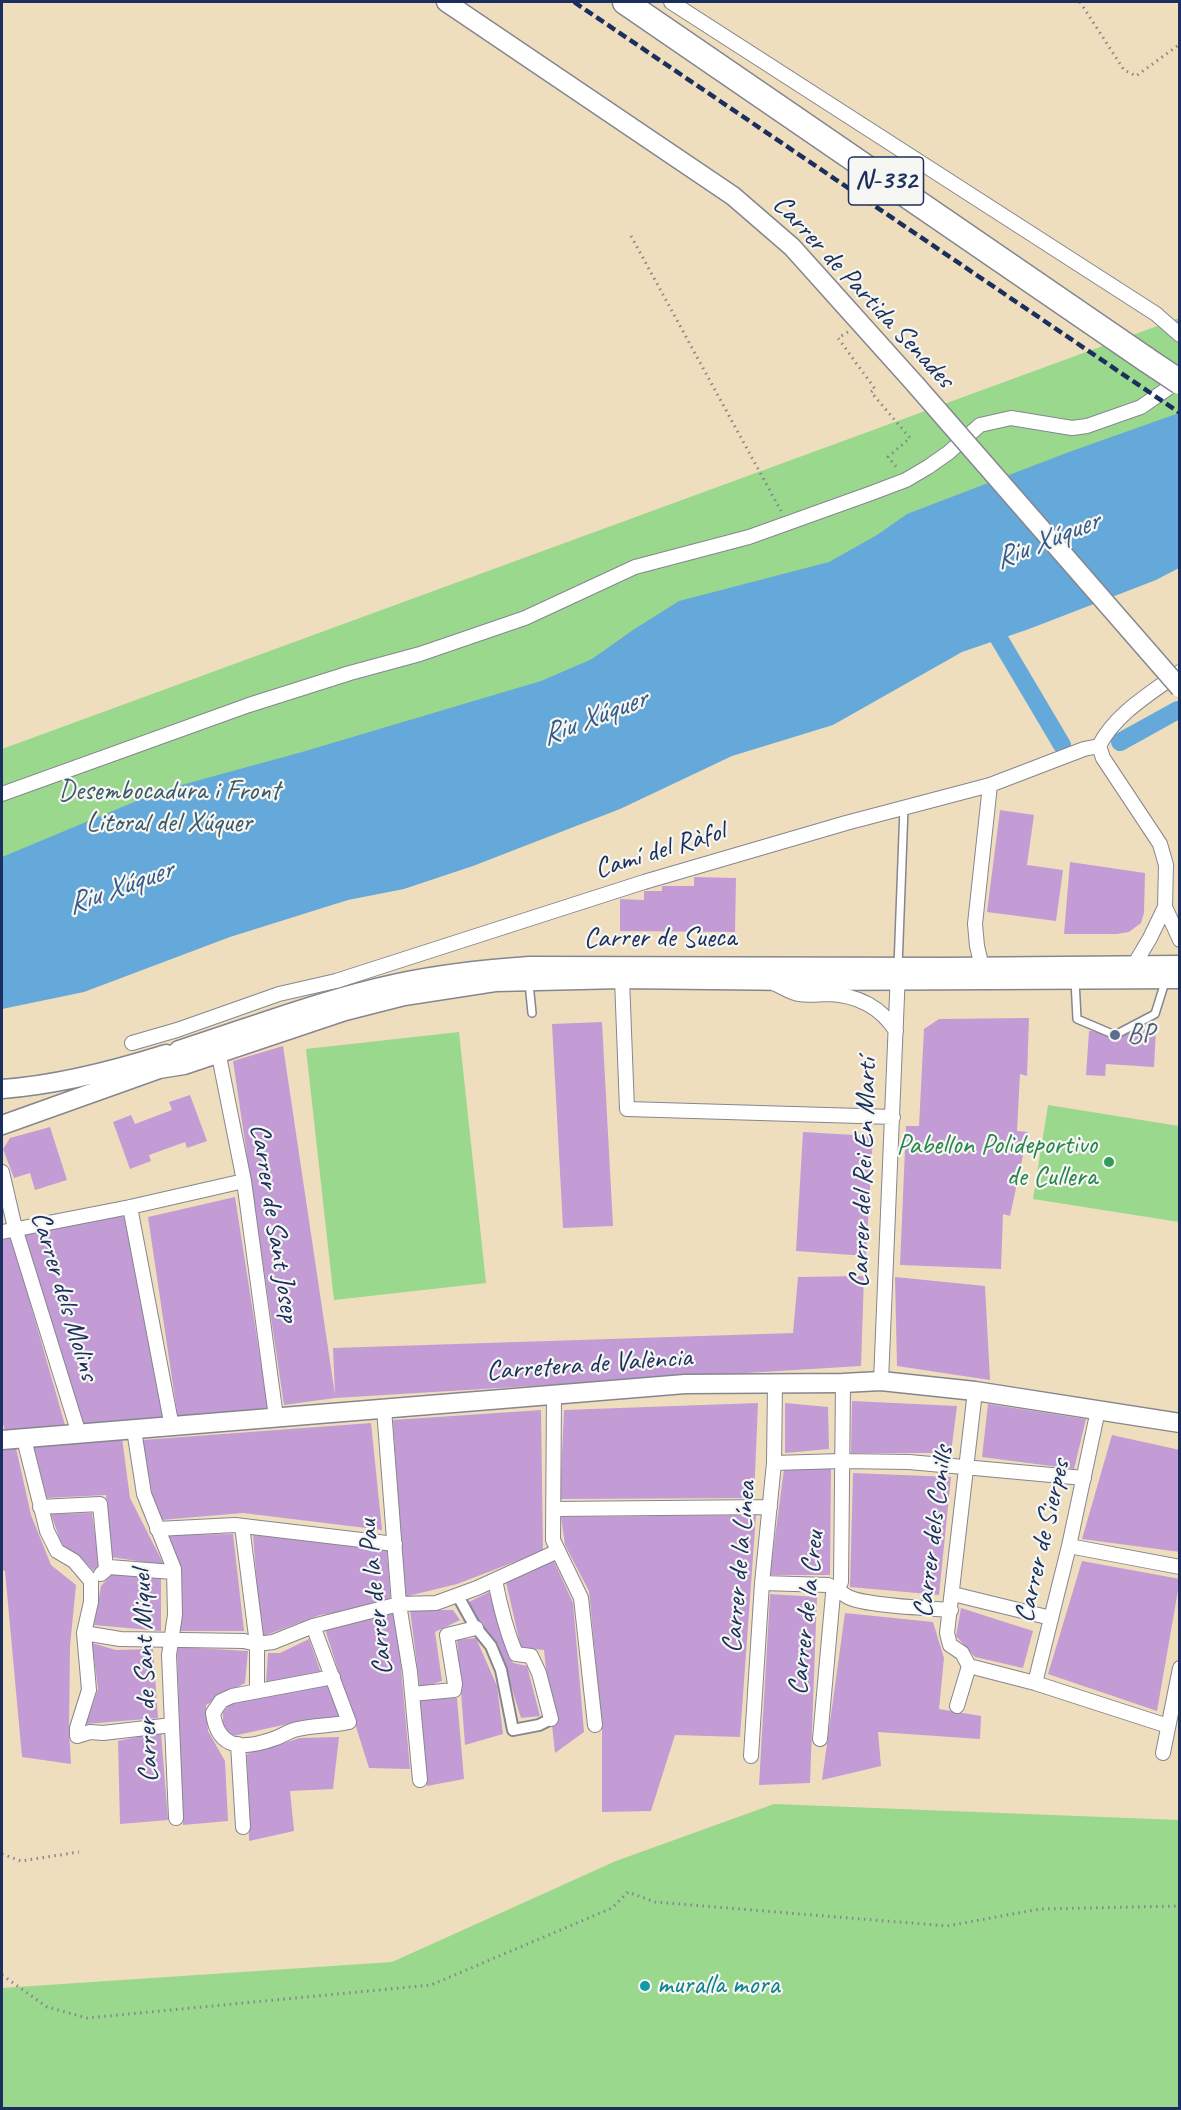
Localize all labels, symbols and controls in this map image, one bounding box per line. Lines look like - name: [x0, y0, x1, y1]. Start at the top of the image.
- road number: N-332: [848, 157, 924, 205]
- street label: Carrer de Partida Senades: [765, 188, 961, 396]
- water label: Riu Xúquer: [989, 504, 1105, 578]
- water label: Riu Xúquer: [536, 682, 652, 754]
- park label: Desembocadura i Front Litoral del Xúquer: [58, 775, 280, 841]
- street label: Camí del Ràfol: [591, 815, 729, 887]
- water label: Riu Xúquer: [62, 852, 178, 924]
- street label: Carrer de Sueca: [584, 922, 736, 956]
- place label: BP: [1127, 1018, 1154, 1052]
- marker: BP: [1108, 1028, 1122, 1042]
- street label: Carrer del Rei En Martí: [843, 1057, 885, 1289]
- street label: Carrer de Sant Josep: [242, 1122, 306, 1324]
- place label: Pabellon Polideportivo de Cullera: [897, 1129, 1097, 1195]
- marker: Pabellon Polideportivo de Cullera: [1102, 1155, 1116, 1169]
- street label: Carrer dels Molins: [22, 1207, 106, 1385]
- street label: Carretera de València: [485, 1341, 693, 1389]
- street label: Carrer dels Conills: [907, 1444, 961, 1620]
- street label: Carrer de Sierpes: [1008, 1456, 1078, 1626]
- street label: Carrer de la Línea: [716, 1480, 764, 1654]
- street label: Carrer de la Pau: [351, 1517, 401, 1677]
- street label: Carrer de la Creu: [782, 1529, 832, 1697]
- street label: Carrer de Sant Miquel: [125, 1569, 167, 1783]
- place label: muralla mora: [657, 1969, 779, 2003]
- marker: muralla mora: [638, 1979, 652, 1993]

